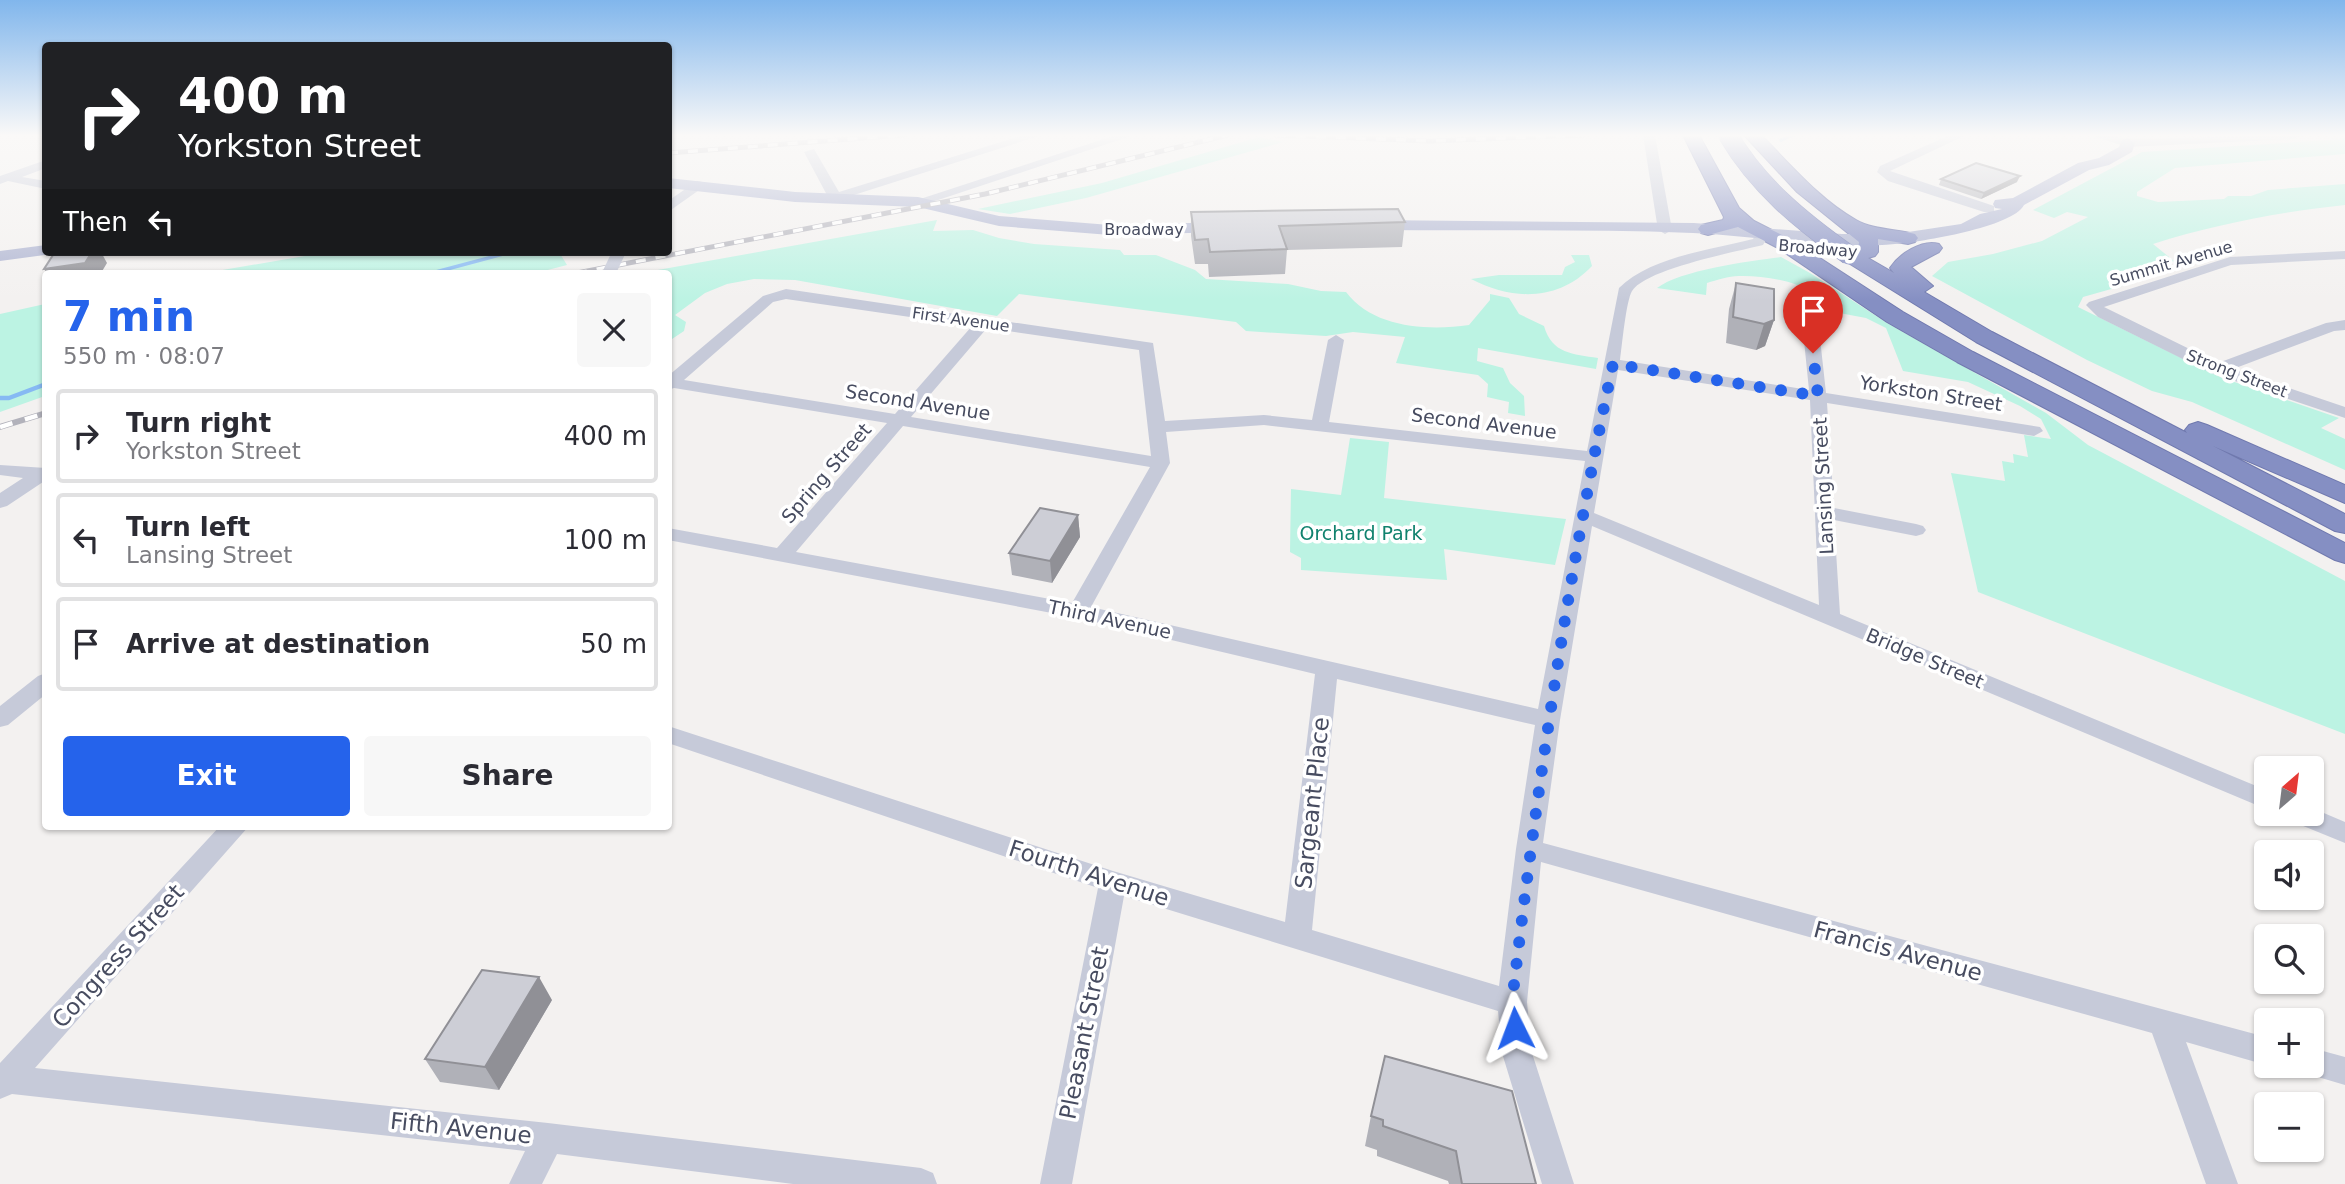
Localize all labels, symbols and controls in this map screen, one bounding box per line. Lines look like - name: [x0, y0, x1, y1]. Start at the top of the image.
- text: 400 m: [178, 68, 348, 125]
- icon: right: [63, 70, 154, 161]
- text: Yorkston Street: [178, 127, 421, 165]
- icon: left: [142, 203, 180, 241]
- text: Then: [63, 207, 128, 237]
- street label: Broadway: [1104, 220, 1184, 239]
- street label: Broadway: [1778, 236, 1858, 261]
- street label: Summit Avenue: [2108, 237, 2235, 290]
- pin: [1783, 281, 1843, 353]
- text: 7 min: [63, 292, 195, 341]
- icon: arrive: [1794, 292, 1832, 330]
- button: close: [577, 293, 651, 367]
- street label: First Avenue: [911, 303, 1011, 336]
- text: 550 m · 08:07: [63, 343, 225, 369]
- street label: Strong Street: [2184, 346, 2290, 401]
- street label: Yorkston Street: [1857, 371, 2004, 415]
- street label: Second Avenue: [844, 380, 992, 424]
- street label: Second Avenue: [1410, 403, 1558, 443]
- text: Turn right: [126, 408, 271, 438]
- icon: right: [67, 417, 105, 455]
- street label: Lansing Street: [1808, 417, 1838, 555]
- street label: Spring Street: [777, 419, 875, 527]
- text: 400 m: [564, 421, 647, 451]
- text: Yorkston Street: [126, 438, 301, 464]
- text: Turn left: [126, 512, 250, 542]
- icon: left: [67, 521, 105, 559]
- park label: Orchard Park: [1299, 522, 1423, 544]
- text: 100 m: [564, 525, 647, 555]
- text: Lansing Street: [126, 542, 292, 568]
- street label: Third Avenue: [1046, 595, 1173, 643]
- street label: Bridge Street: [1863, 623, 1987, 693]
- icon: arrive: [67, 625, 105, 663]
- text: Arrive at destination: [126, 629, 430, 659]
- text: 50 m: [580, 629, 647, 659]
- street label: Sargeant Place: [1290, 716, 1334, 890]
- button: Exit: [63, 736, 350, 816]
- button: Share: [364, 736, 651, 816]
- north arrow: [2254, 756, 2324, 826]
- map controls: [2254, 756, 2324, 1162]
- street label: Fourth Avenue: [1006, 835, 1172, 911]
- button: sound: [2254, 840, 2324, 910]
- street label: Congress Street: [47, 879, 189, 1033]
- street label: Francis Avenue: [1811, 916, 1985, 986]
- button: search: [2254, 924, 2324, 994]
- street label: Pleasant Street: [1055, 944, 1113, 1122]
- position arrow: [1478, 991, 1552, 1065]
- button: +: [2254, 1008, 2324, 1078]
- button: −: [2254, 1092, 2324, 1162]
- street label: Fifth Avenue: [389, 1108, 533, 1148]

